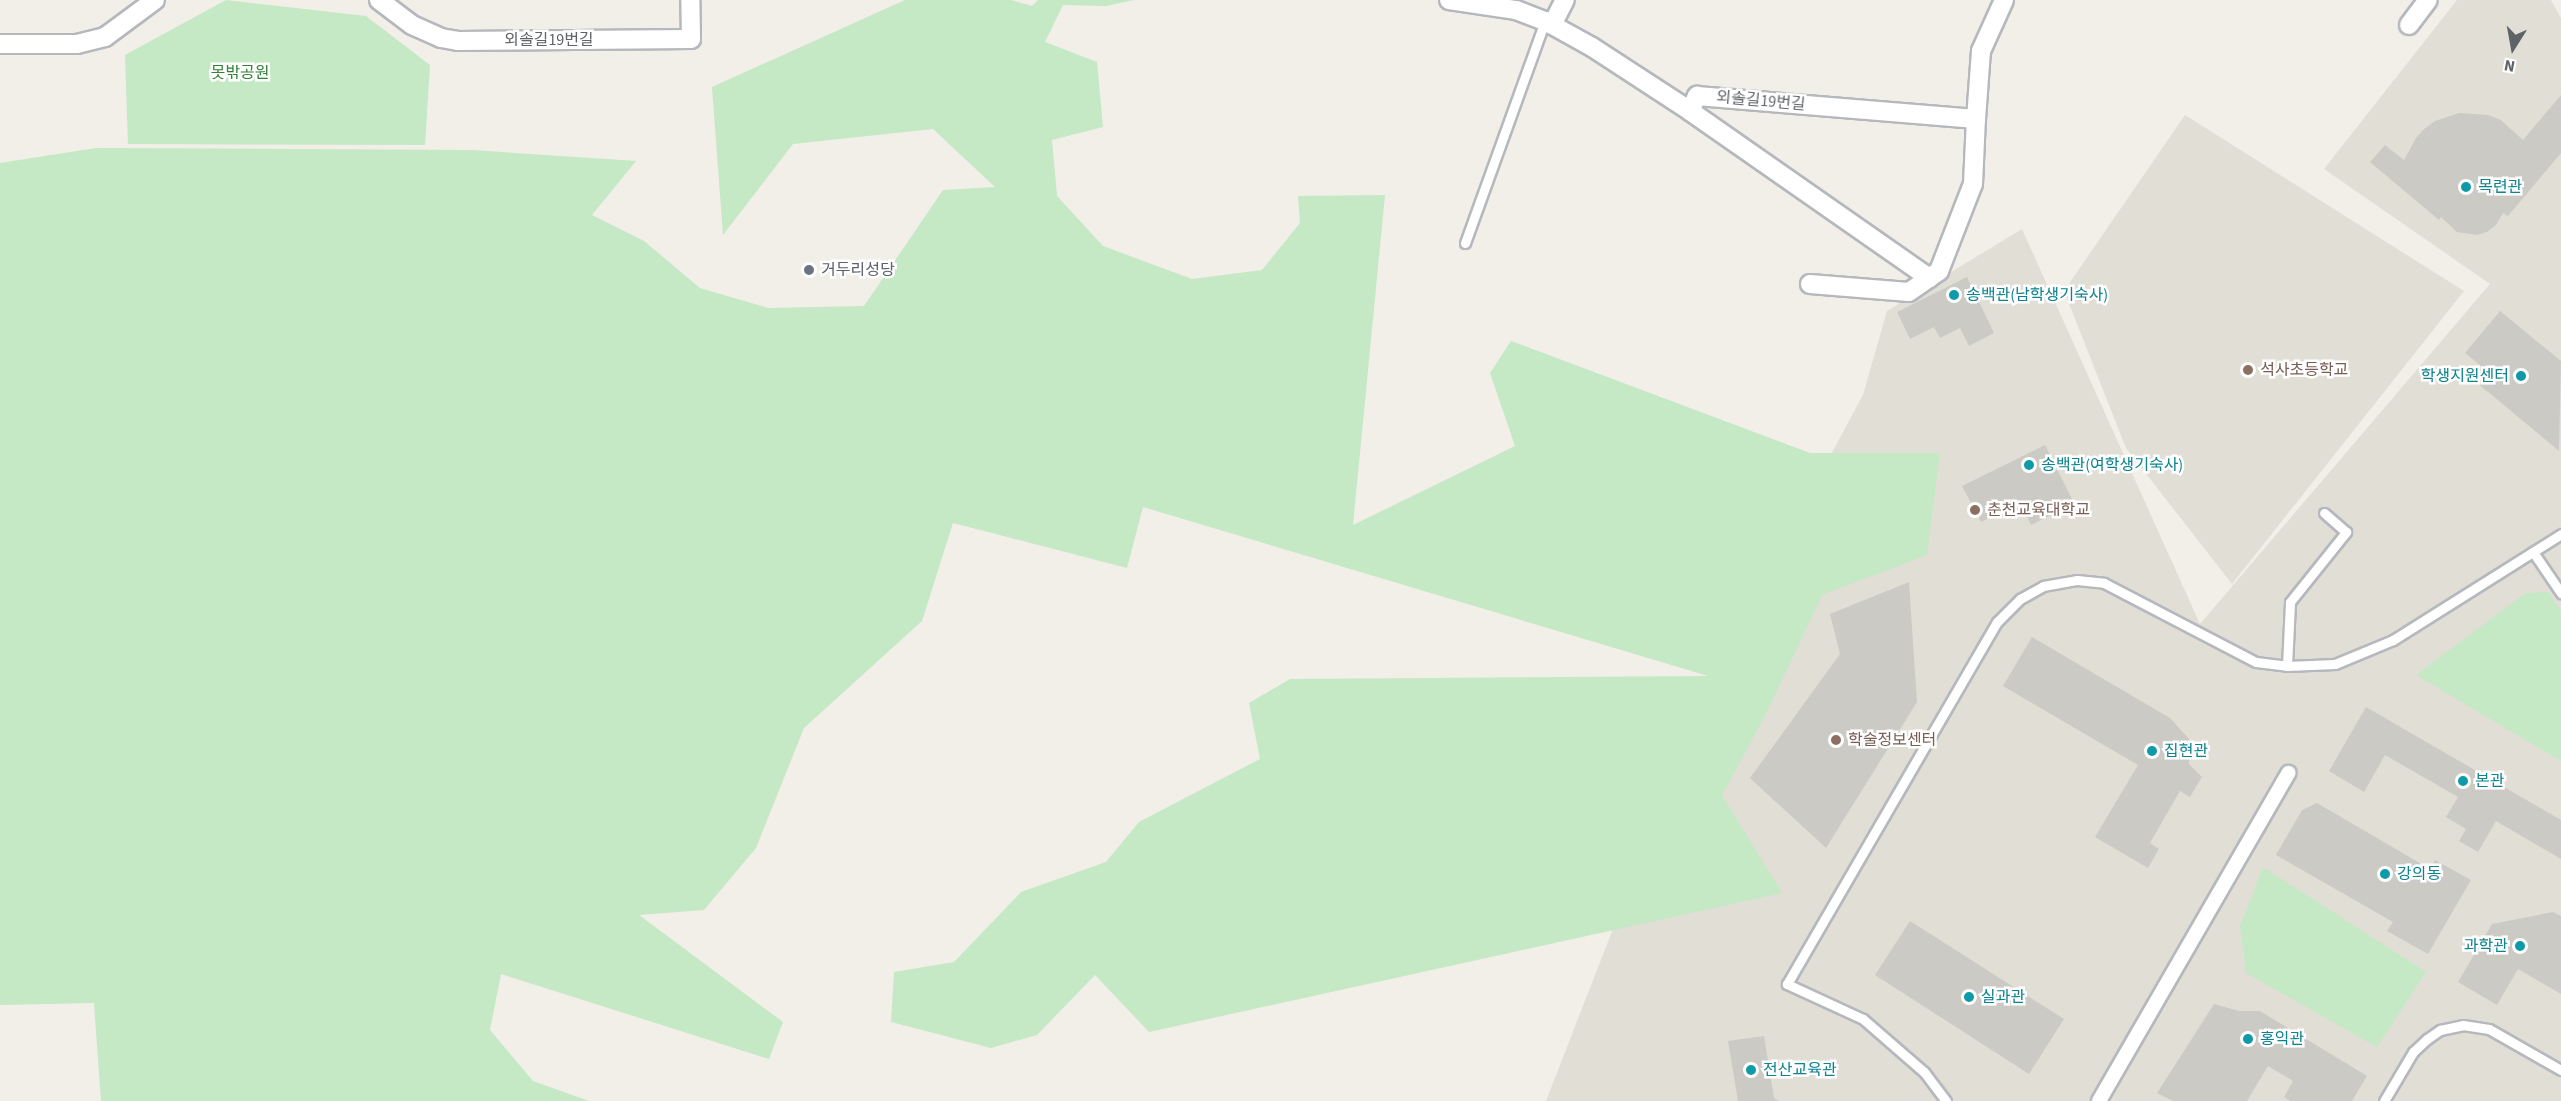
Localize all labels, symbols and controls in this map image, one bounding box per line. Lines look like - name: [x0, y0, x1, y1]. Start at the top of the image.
- north arrow: [2483, 18, 2543, 78]
- street label: 외솔길19번길: [504, 30, 594, 50]
- text: N: [2502, 54, 2517, 77]
- park label: 못밖공원: [211, 63, 269, 83]
- street label: 외솔길19번길: [1716, 88, 1806, 114]
- place label: 목련관: [2478, 177, 2522, 197]
- marker: 목련관: [2459, 180, 2473, 194]
- place label: 거두리성당: [821, 260, 895, 280]
- marker: 거두리성당: [802, 263, 816, 277]
- place label: 송백관(남학생기숙사): [1966, 285, 2108, 305]
- marker: 송백관(남학생기숙사): [1947, 288, 1961, 302]
- place label: 석사초등학교: [2260, 360, 2348, 380]
- marker: 석사초등학교: [2241, 363, 2255, 377]
- place label: 학생지원센터: [2421, 366, 2509, 386]
- marker: 학생지원센터: [2514, 369, 2528, 383]
- place label: 송백관(여학생기숙사): [2041, 455, 2183, 475]
- marker: 송백관(여학생기숙사): [2022, 458, 2036, 472]
- place label: 춘천교육대학교: [1987, 500, 2090, 520]
- marker: 춘천교육대학교: [1968, 503, 1982, 517]
- place label: 학술정보센터: [1848, 730, 1936, 750]
- marker: 학술정보센터: [1829, 733, 1843, 747]
- place label: 집현관: [2164, 741, 2208, 761]
- marker: 집현관: [2145, 744, 2159, 758]
- place label: 본관: [2475, 771, 2504, 791]
- marker: 본관: [2456, 774, 2470, 788]
- place label: 강의동: [2397, 864, 2441, 884]
- marker: 강의동: [2378, 867, 2392, 881]
- place label: 과학관: [2464, 936, 2508, 956]
- marker: 과학관: [2513, 939, 2527, 953]
- place label: 실과관: [1981, 987, 2025, 1007]
- marker: 실과관: [1962, 990, 1976, 1004]
- place label: 홍익관: [2260, 1029, 2304, 1049]
- marker: 홍익관: [2241, 1032, 2255, 1046]
- place label: 전산교육관: [1763, 1060, 1837, 1080]
- marker: 전산교육관: [1744, 1063, 1758, 1077]

